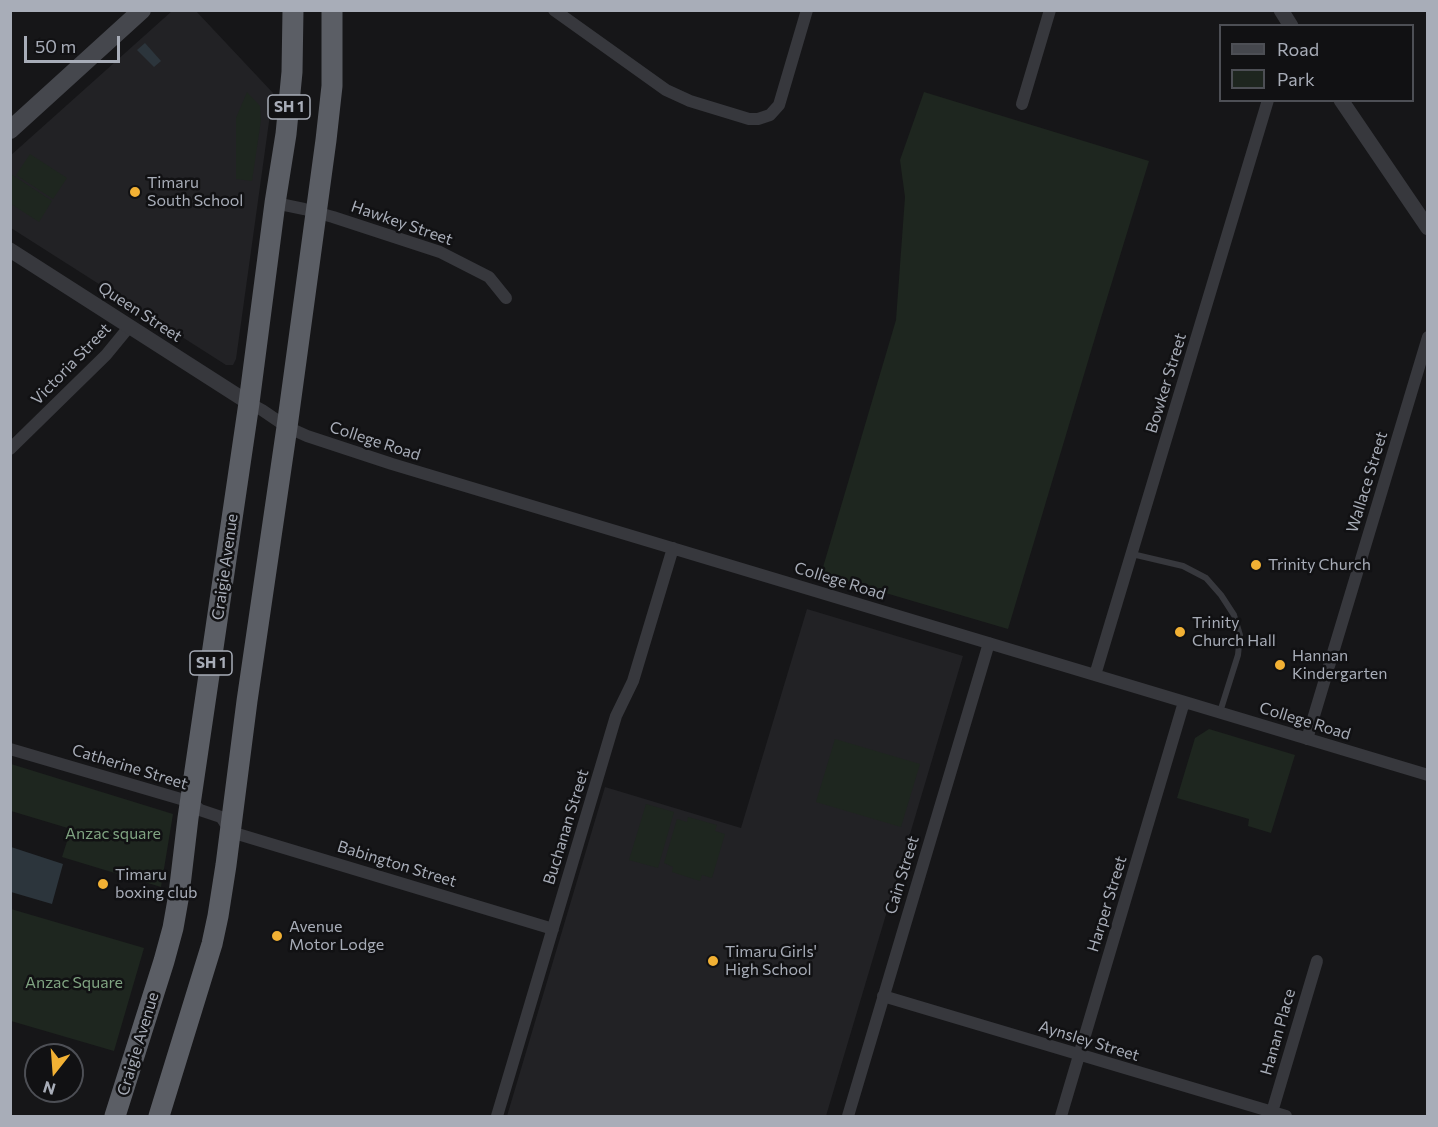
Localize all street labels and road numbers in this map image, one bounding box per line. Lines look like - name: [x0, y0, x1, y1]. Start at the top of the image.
- road number: SH 1: [268, 95, 310, 119]
- street label: Hawkey Street: [349, 197, 455, 249]
- street label: Queen Street: [94, 278, 186, 346]
- street label: Victoria Street: [27, 319, 115, 409]
- street label: Bowker Street: [1142, 331, 1190, 435]
- street label: College Road: [327, 417, 423, 465]
- street label: Wallace Street: [1342, 429, 1392, 535]
- street label: Craigie Avenue: [208, 513, 242, 621]
- street label: College Road: [792, 558, 888, 604]
- road number: SH 1: [190, 651, 232, 675]
- street label: College Road: [1257, 698, 1353, 744]
- street label: Catherine Street: [70, 740, 190, 794]
- street label: Buchanan Street: [539, 767, 593, 887]
- street label: Cain Street: [881, 834, 923, 916]
- street label: Babington Street: [335, 837, 459, 891]
- street label: Harper Street: [1083, 854, 1131, 954]
- street label: Hanan Place: [1257, 987, 1299, 1077]
- street label: Craigie Avenue: [113, 990, 163, 1098]
- street label: Aynsley Street: [1036, 1017, 1142, 1065]

